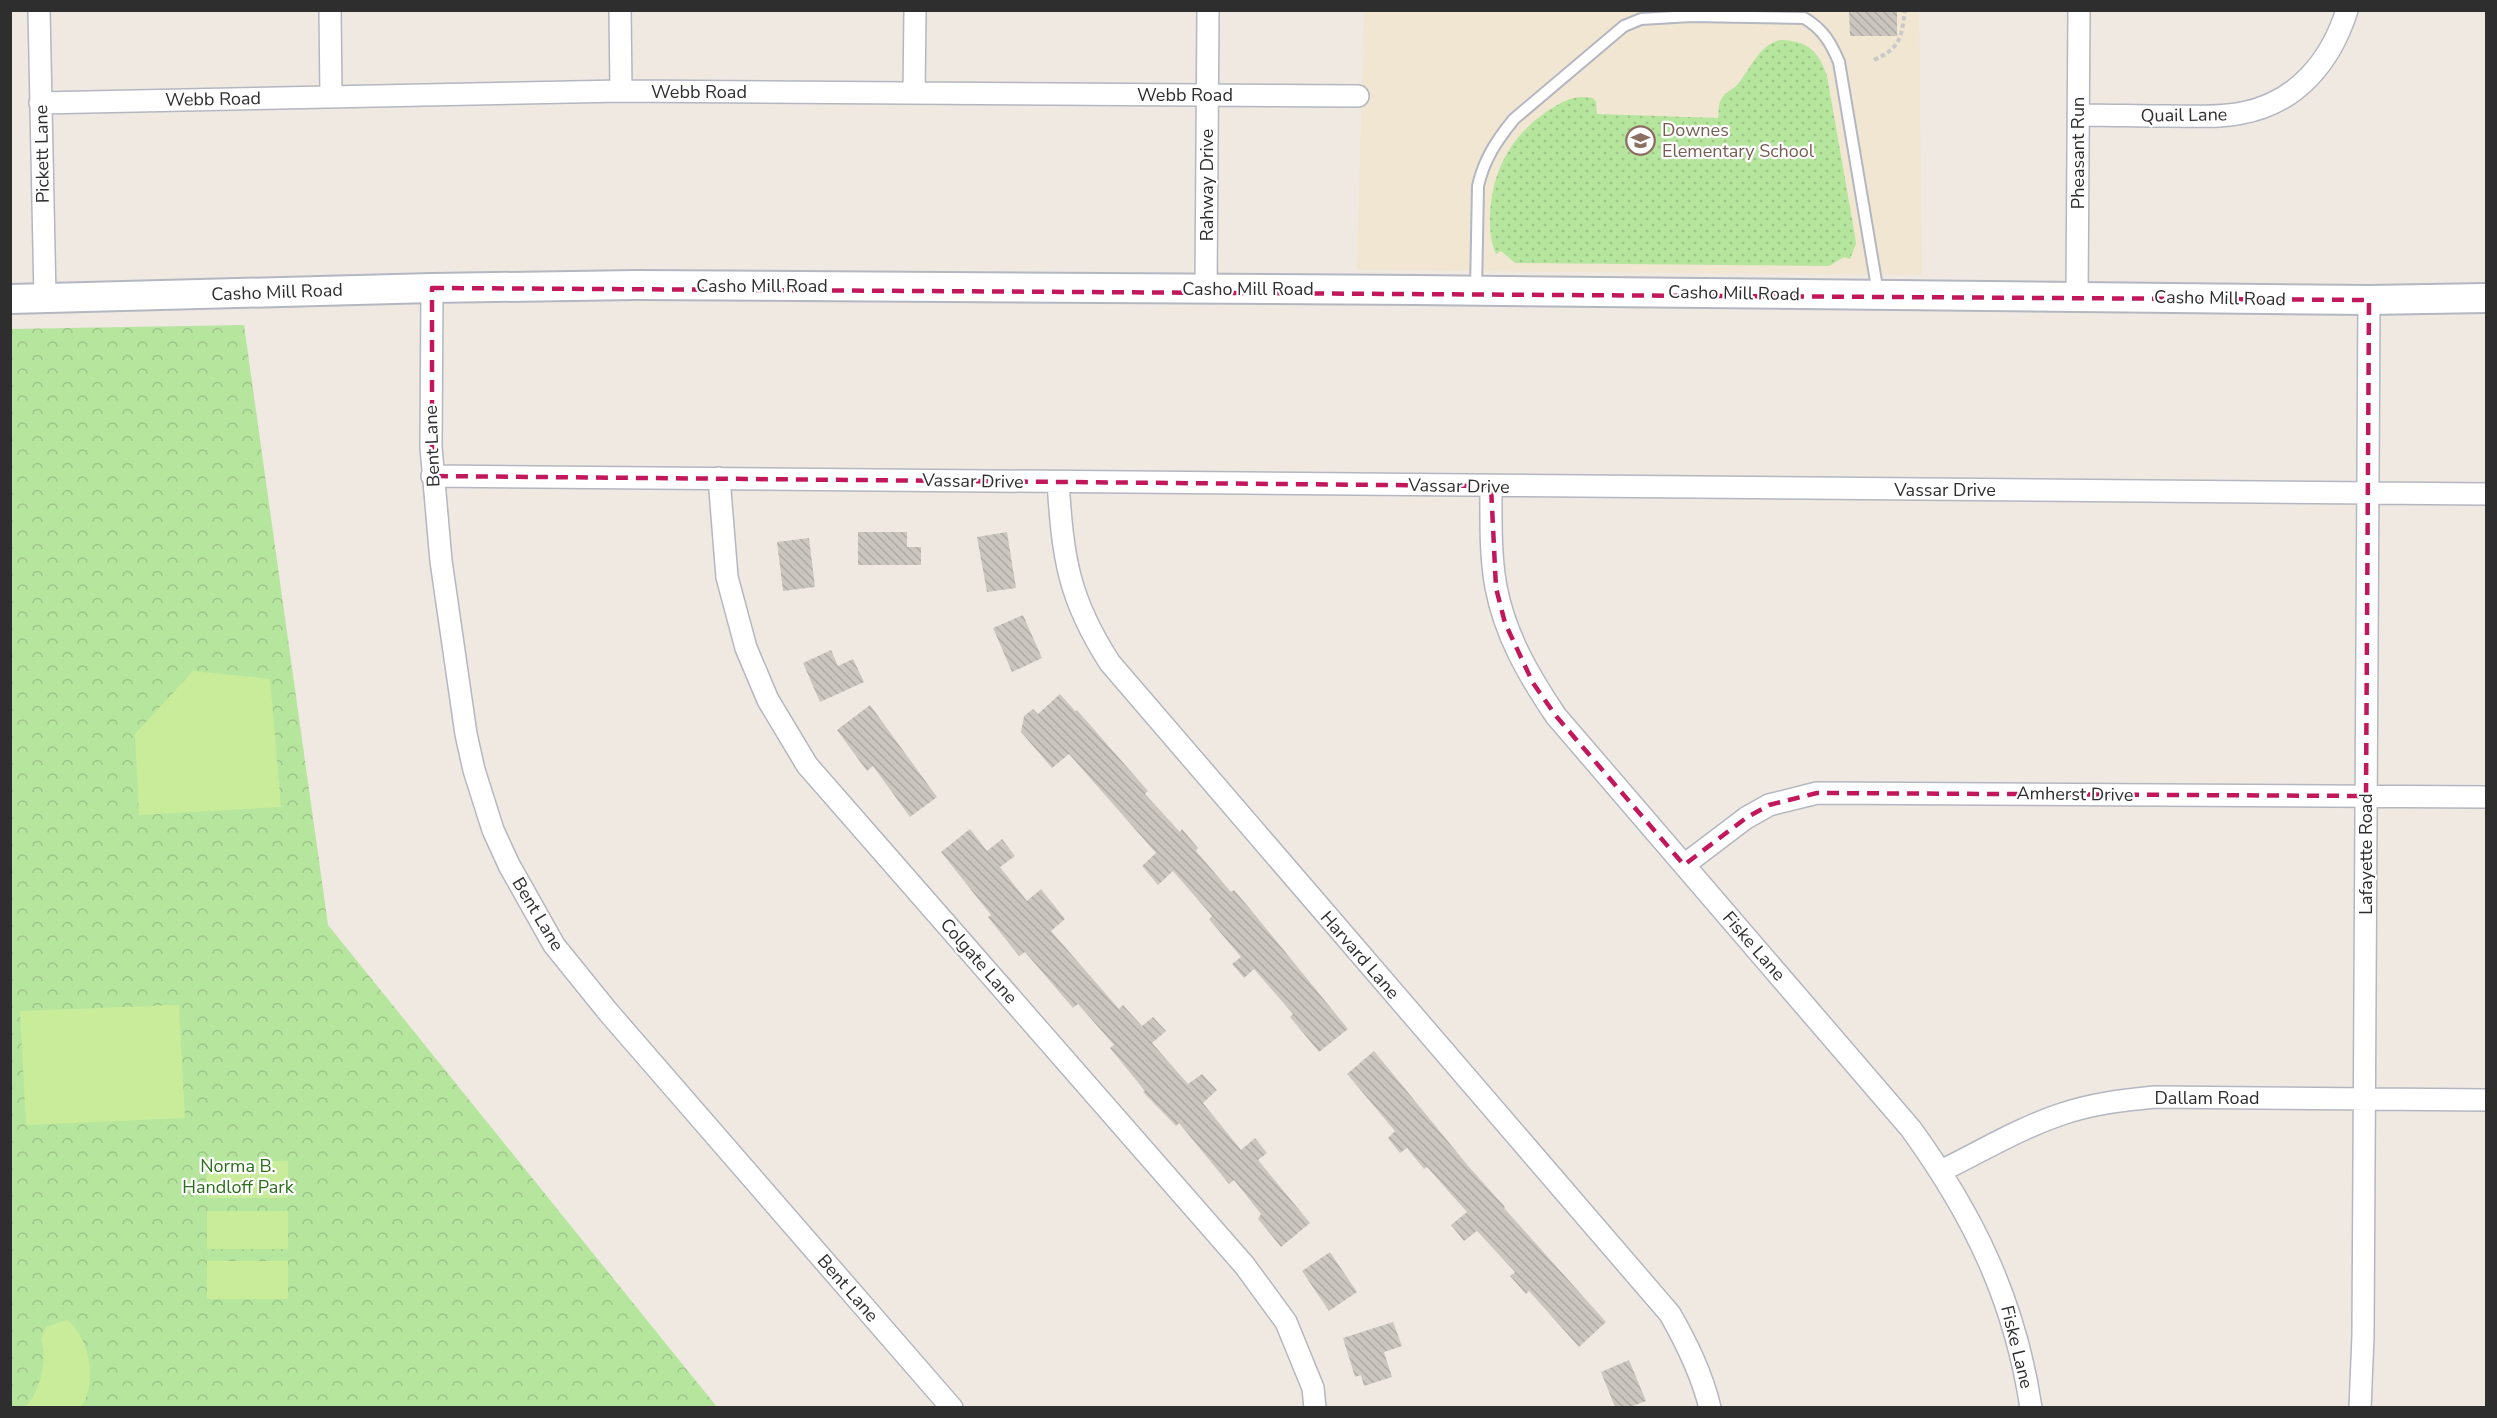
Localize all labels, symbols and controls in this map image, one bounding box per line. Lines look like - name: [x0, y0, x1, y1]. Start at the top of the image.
- street label: Webb Road: [651, 80, 747, 104]
- street label: Webb Road: [1137, 83, 1233, 107]
- street label: Webb Road: [165, 86, 261, 112]
- street label: Pheasant Run: [2066, 97, 2090, 209]
- street label: Quail Lane: [2140, 102, 2228, 128]
- street label: Pickett Lane: [29, 105, 55, 203]
- place label: Downes Elementary School: [1662, 118, 1815, 163]
- school or university icon: Downes Elementary School: [1625, 124, 1657, 156]
- street label: Rahway Drive: [1195, 129, 1219, 241]
- street label: Casho Mill Road: [696, 274, 828, 298]
- street label: Casho Mill Road: [1182, 277, 1314, 301]
- street label: Casho Mill Road: [211, 278, 343, 306]
- street label: Casho Mill Road: [1668, 280, 1800, 306]
- street label: Casho Mill Road: [2154, 285, 2286, 311]
- street label: Bent Lane: [419, 405, 445, 487]
- street label: Vassar Drive: [921, 468, 1024, 494]
- street label: Vassar Drive: [1407, 473, 1510, 499]
- street label: Vassar Drive: [1893, 478, 1996, 502]
- street label: Amherst Drive: [2016, 781, 2134, 807]
- street label: Lafayette Road: [2354, 793, 2378, 915]
- street label: Bent Lane: [507, 873, 569, 955]
- street label: Harvard Lane: [1315, 906, 1405, 1004]
- street label: Fiske Lane: [1717, 906, 1791, 986]
- street label: Colgate Lane: [935, 913, 1023, 1009]
- street label: Dallam Road: [2154, 1086, 2260, 1110]
- park label: Norma B. Handloff Park: [182, 1154, 295, 1199]
- street label: Bent Lane: [812, 1249, 884, 1327]
- street label: Fiske Lane: [1995, 1303, 2039, 1391]

